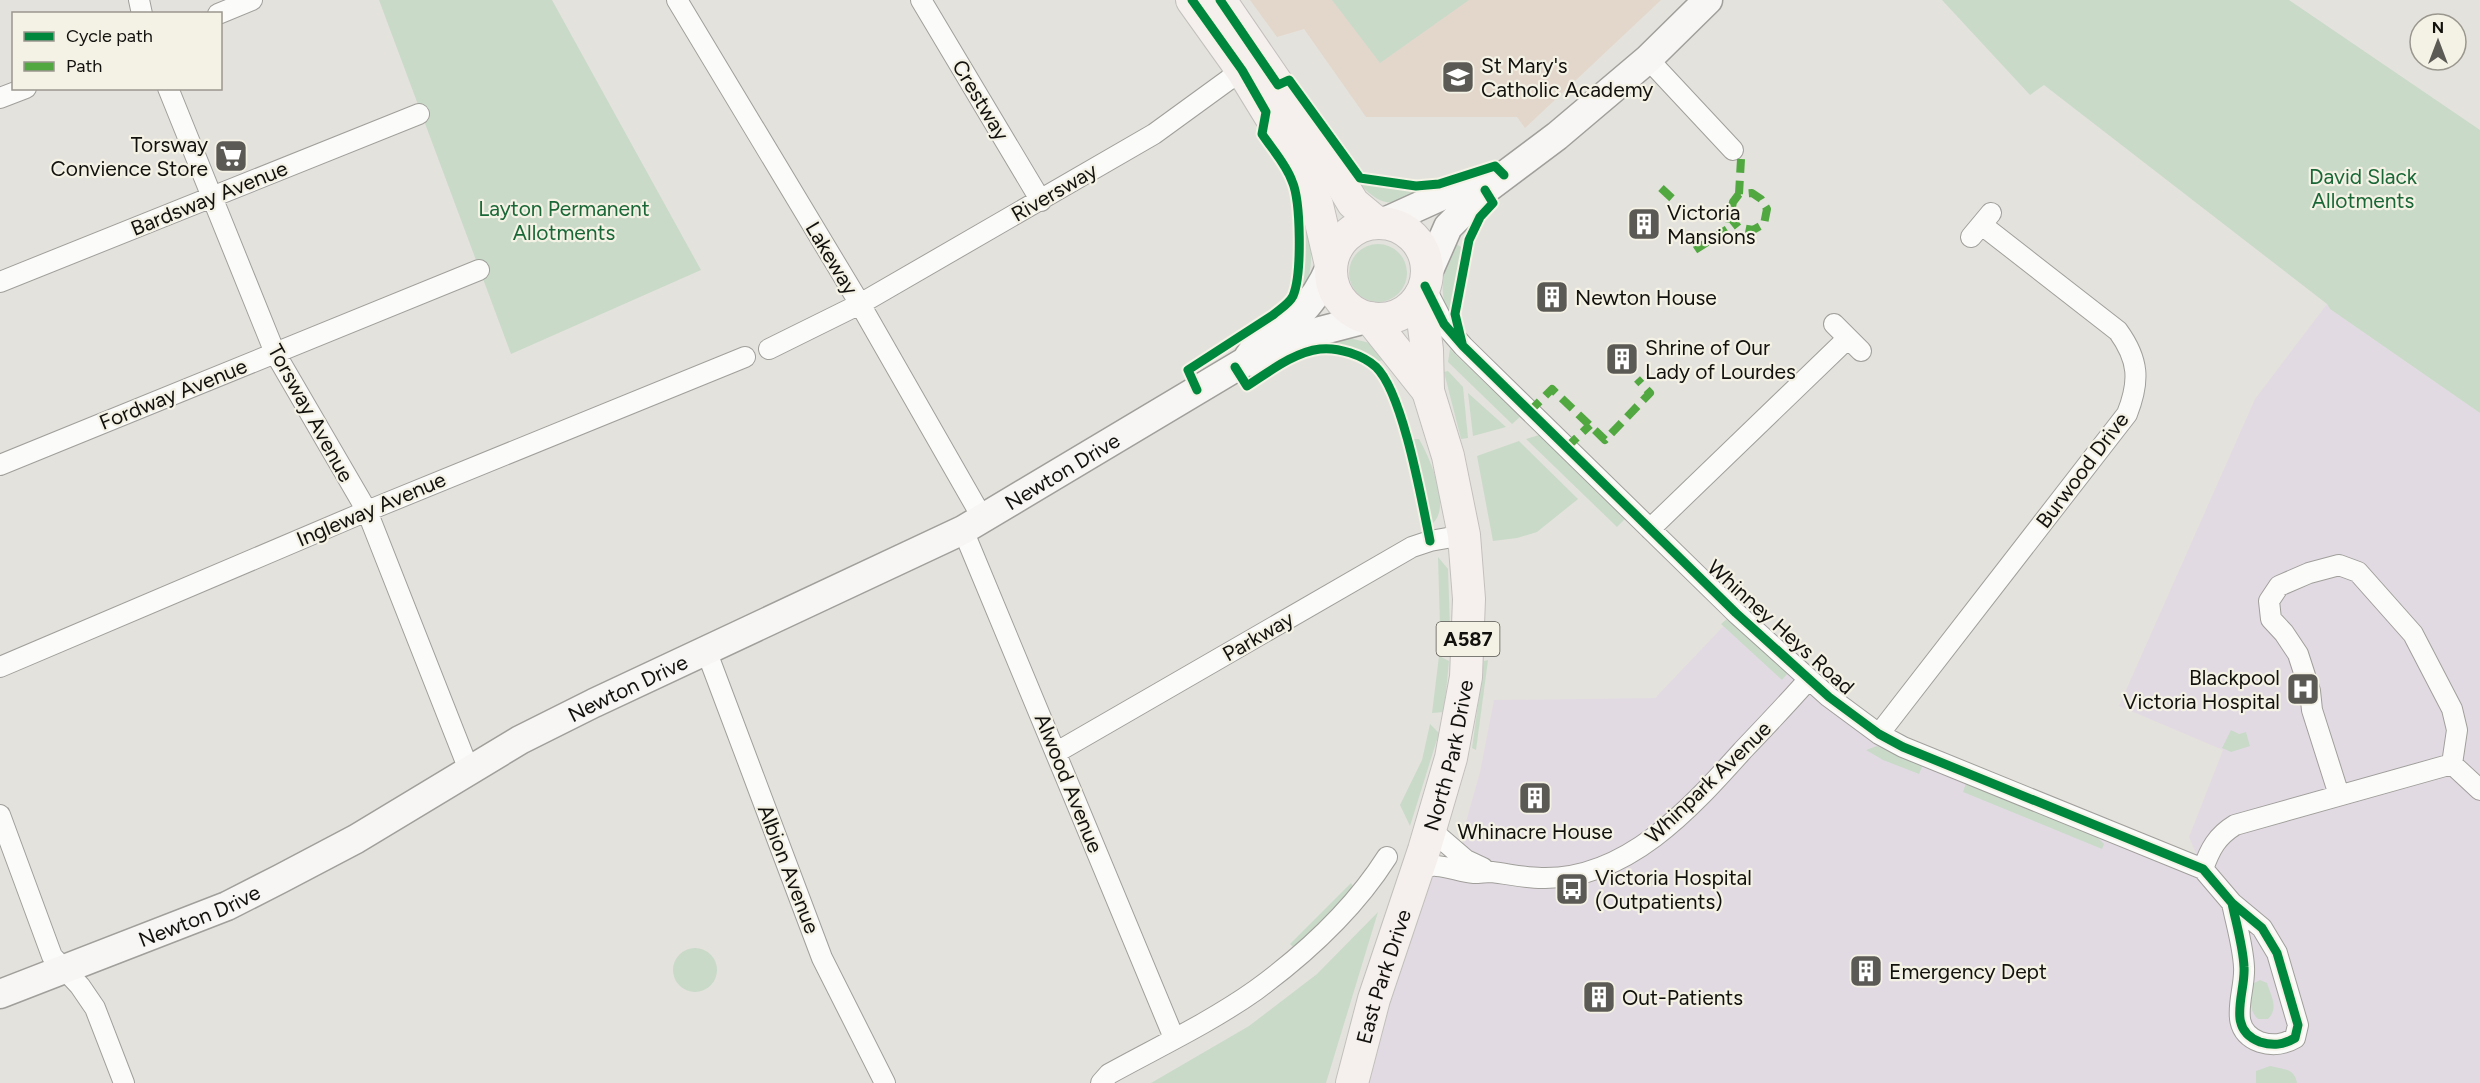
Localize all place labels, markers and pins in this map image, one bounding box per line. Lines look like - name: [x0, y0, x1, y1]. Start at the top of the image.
- place label: St Mary's Catholic Academy: [1481, 53, 1653, 102]
- school or university icon: St Mary's Catholic Academy: [1440, 59, 1476, 95]
- place label: Torsway Convience Store: [51, 132, 208, 181]
- supermarket icon: Torsway Convience Store: [213, 138, 249, 174]
- place label: Victoria Mansions: [1667, 200, 1756, 249]
- building icon: Victoria Mansions: [1626, 206, 1662, 242]
- building icon: Newton House: [1534, 279, 1570, 315]
- place label: Newton House: [1575, 285, 1717, 310]
- place label: Shrine of Our Lady of Lourdes: [1645, 335, 1796, 384]
- building icon: Shrine of Our Lady of Lourdes: [1604, 341, 1640, 377]
- place label: Blackpool Victoria Hospital: [2123, 665, 2280, 714]
- hospital icon: Blackpool Victoria Hospital: [2285, 671, 2321, 707]
- building icon: Whinacre House: [1517, 780, 1553, 816]
- place label: Whinacre House: [1457, 819, 1613, 844]
- place label: Victoria Hospital (Outpatients): [1595, 865, 1752, 914]
- bus stop icon: Victoria Hospital (Outpatients): [1554, 871, 1590, 907]
- building icon: Emergency Dept: [1848, 953, 1884, 989]
- place label: Emergency Dept: [1889, 959, 2047, 984]
- building icon: Out-Patients: [1581, 979, 1617, 1015]
- place label: Out-Patients: [1622, 985, 1743, 1010]

